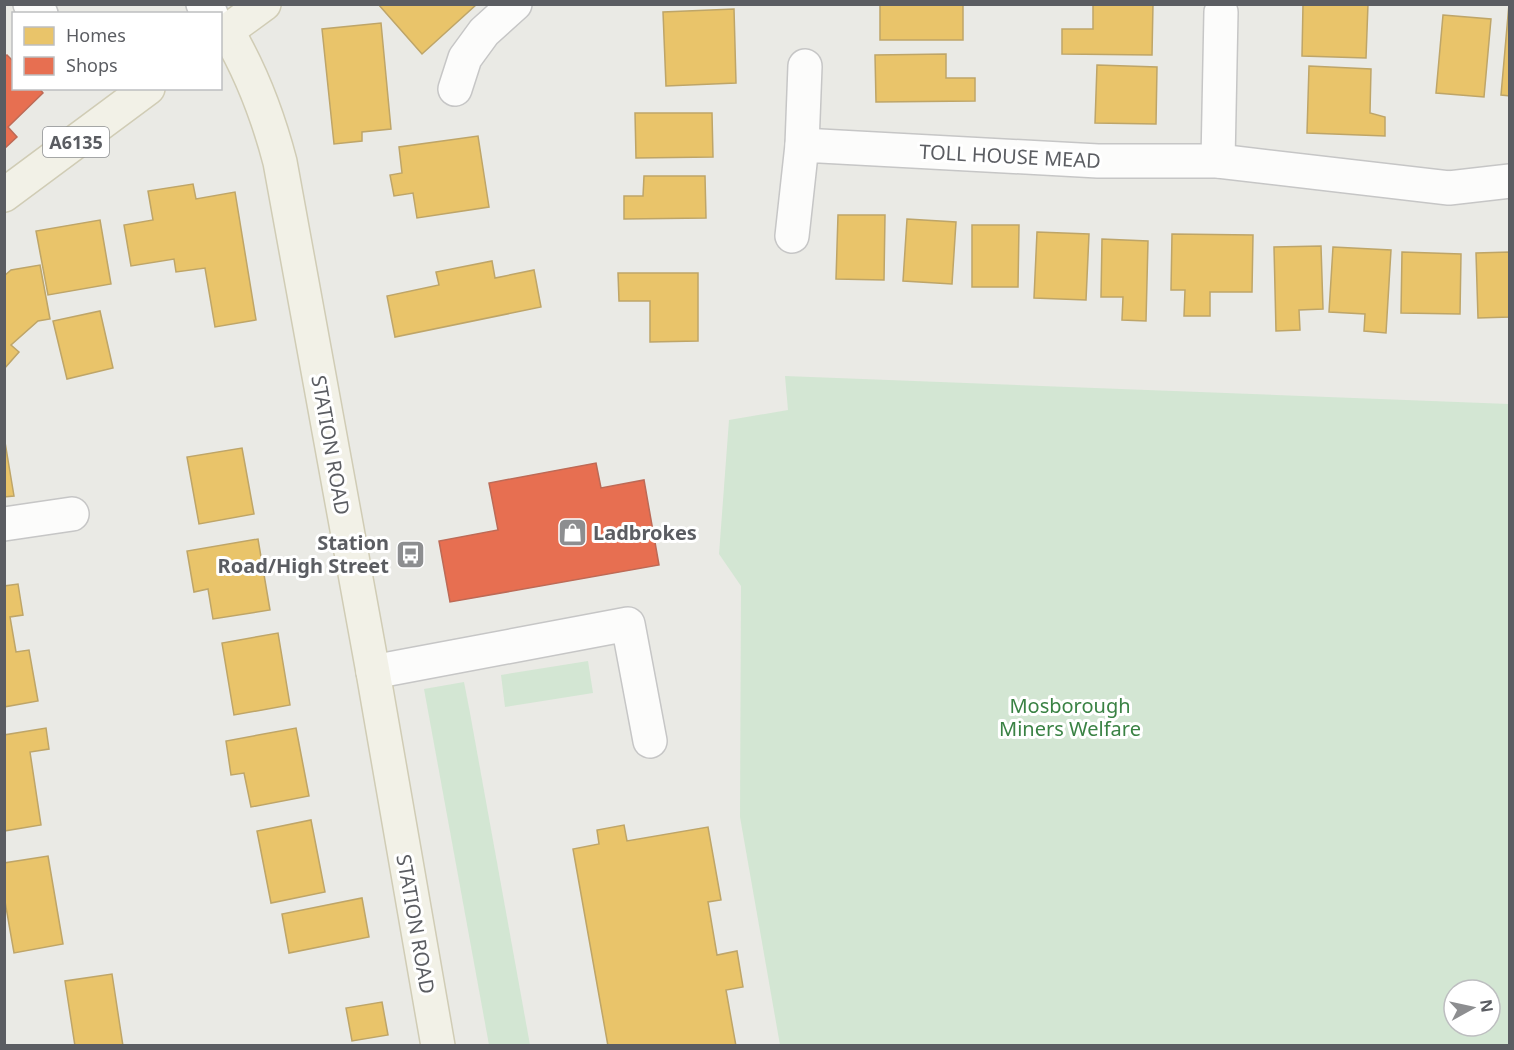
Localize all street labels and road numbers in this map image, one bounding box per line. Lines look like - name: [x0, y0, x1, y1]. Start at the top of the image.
- road number: A6135: [43, 127, 109, 157]
- street label: TOLL HOUSE MEAD: [919, 138, 1101, 174]
- street label: STATION ROAD: [305, 373, 357, 517]
- street label: STATION ROAD: [390, 852, 442, 996]

